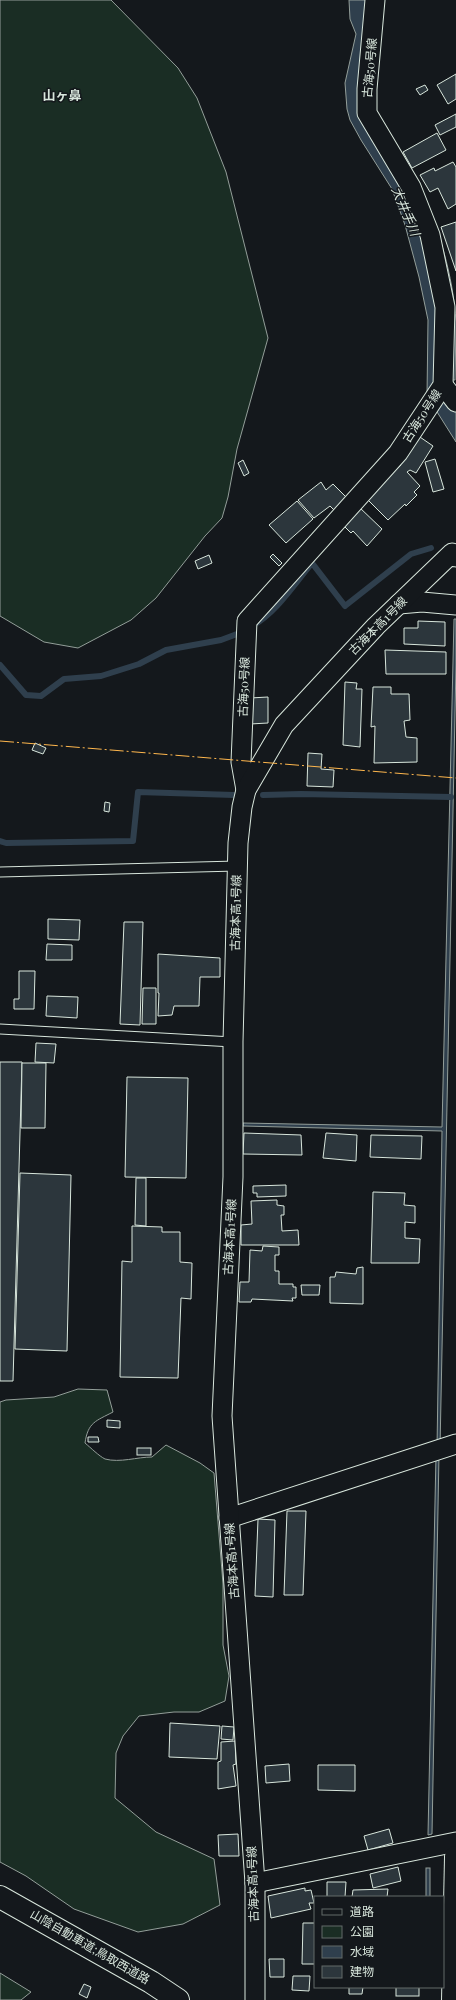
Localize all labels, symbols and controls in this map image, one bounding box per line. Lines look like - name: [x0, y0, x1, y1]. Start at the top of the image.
- street label: 古海50号線: [358, 37, 380, 99]
- district label: 山ヶ鼻: [42, 86, 82, 103]
- water label: 大井手川: [388, 184, 425, 240]
- street label: 古海50号線: [398, 386, 444, 445]
- street label: 古海本高1号線: [345, 593, 410, 658]
- street label: 古海50号線: [234, 657, 252, 717]
- street label: 古海本高1号線: [226, 875, 244, 951]
- street label: 古海本高1号線: [219, 1198, 239, 1276]
- street label: 古海本高1号線: [220, 1522, 242, 1600]
- street label: 古海本高1号線: [243, 1846, 261, 1923]
- legend: [314, 1896, 444, 1988]
- text: 道路: [350, 1903, 374, 1919]
- street label: 山陰自動車道;鳥取西道路: [28, 1905, 153, 1987]
- text: 公園: [350, 1923, 374, 1939]
- text: 水域: [350, 1943, 374, 1959]
- text: 建物: [350, 1963, 374, 1979]

